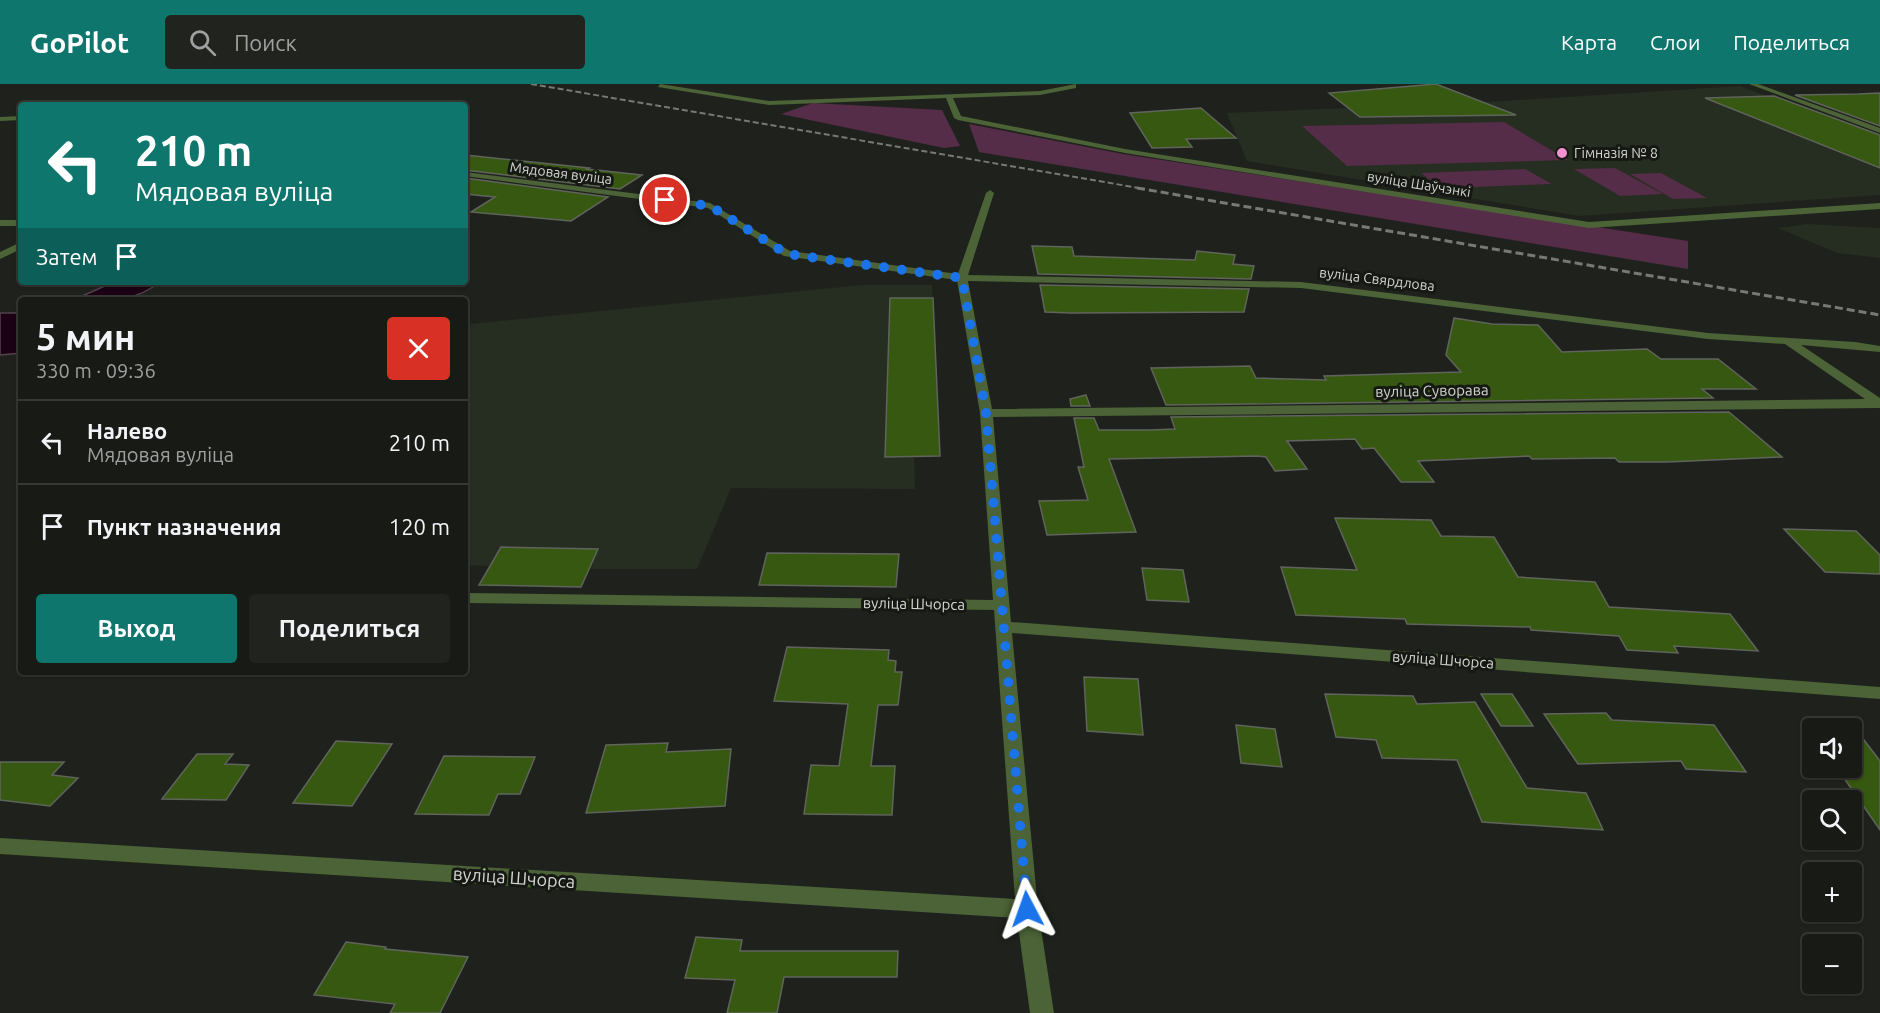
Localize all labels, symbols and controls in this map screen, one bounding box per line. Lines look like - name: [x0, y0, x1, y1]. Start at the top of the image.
- search box: [165, 15, 585, 69]
- icon: search: [186, 26, 219, 59]
- text: GoPilot: [30, 27, 129, 58]
- text: Поиск: [234, 30, 297, 55]
- text: Карта: [1561, 30, 1617, 54]
- text: Слои: [1650, 30, 1700, 54]
- text: Поделиться: [1733, 30, 1850, 54]
- icon: left: [36, 126, 114, 204]
- text: 210 m: [135, 127, 252, 174]
- place label: Гімназія № 8: [1574, 145, 1658, 161]
- marker: Гімназія № 8: [1555, 146, 1569, 160]
- street label: Мядовая вуліца: [509, 159, 613, 187]
- street label: вуліца Шаўчэнкі: [1366, 168, 1472, 200]
- pin: [639, 174, 690, 225]
- text: Мядовая вуліца: [135, 176, 333, 206]
- icon: arrive: [648, 183, 681, 216]
- icon: arrive: [110, 240, 143, 273]
- text: Затем: [36, 244, 98, 269]
- street label: вуліца Свярдлова: [1318, 264, 1436, 294]
- text: 5 мин: [36, 316, 135, 357]
- button: close: [387, 317, 450, 380]
- text: 330 m · 09:36: [36, 359, 156, 382]
- street label: вуліца Суворава: [1375, 381, 1489, 400]
- text: Налево: [87, 418, 167, 443]
- icon: left: [36, 426, 69, 459]
- text: 210 m: [389, 430, 450, 455]
- text: Мядовая вуліца: [87, 443, 234, 466]
- icon: arrive: [36, 510, 69, 543]
- text: Пункт назначения: [87, 514, 281, 539]
- text: 120 m: [389, 514, 450, 539]
- button: Выход: [36, 594, 237, 663]
- button: Поделиться: [249, 594, 450, 663]
- street label: вуліца Шчорса: [863, 594, 965, 613]
- street label: вуліца Шчорса: [1391, 647, 1495, 672]
- map controls: [1802, 718, 1862, 994]
- button: sound: [1802, 718, 1862, 778]
- button: search: [1802, 790, 1862, 850]
- button: +: [1802, 862, 1862, 922]
- street label: вуліца Шчорса: [452, 863, 576, 891]
- position arrow: [995, 877, 1059, 941]
- button: −: [1802, 934, 1862, 994]

